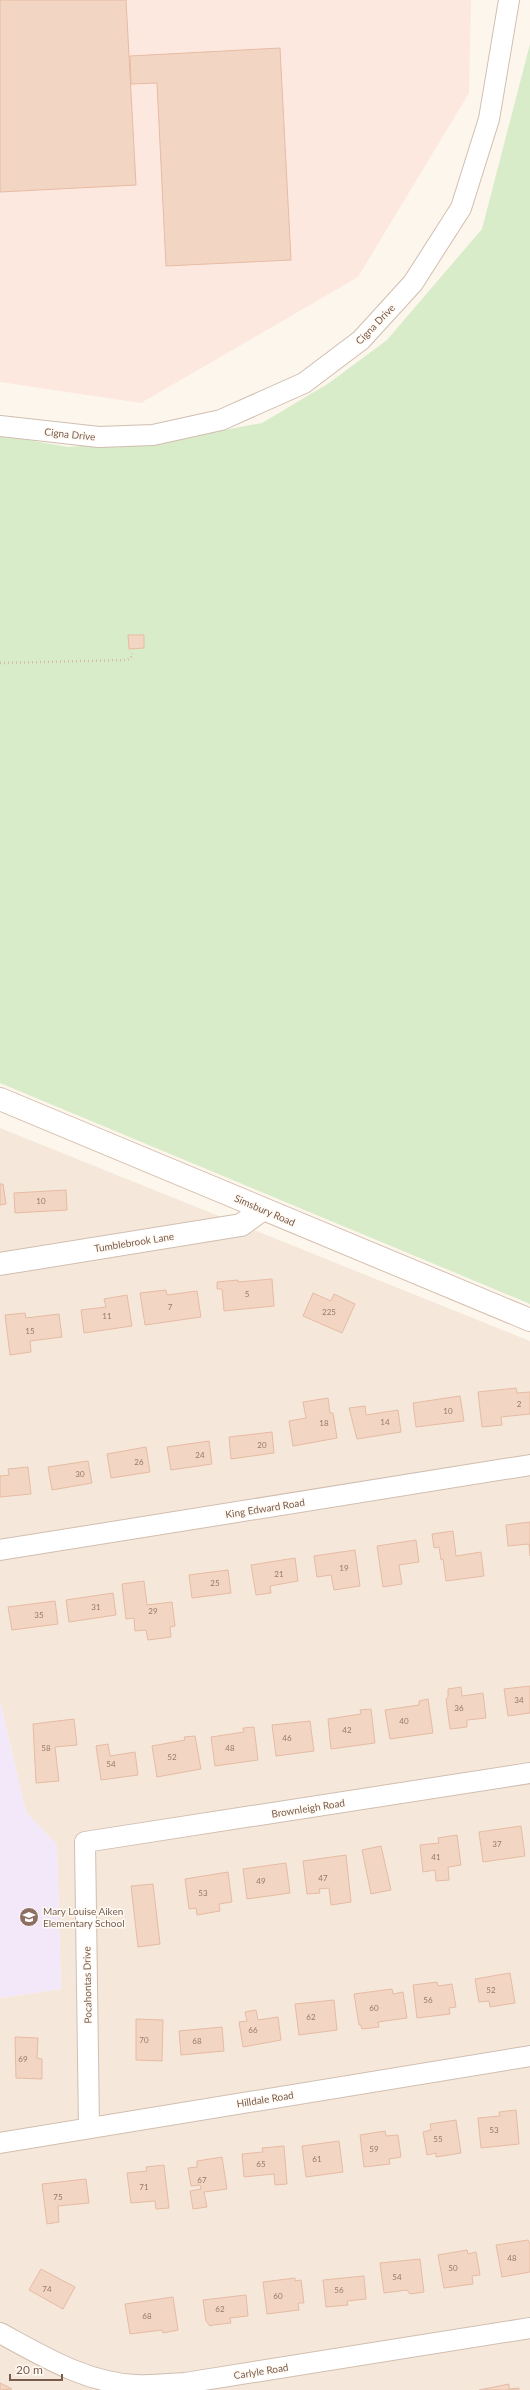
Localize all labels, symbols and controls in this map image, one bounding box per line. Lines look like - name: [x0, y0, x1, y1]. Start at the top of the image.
- street label: Cigna Drive: [353, 301, 397, 347]
- street label: Cigna Drive: [44, 425, 96, 443]
- street label: Simsbury Road: [233, 1192, 297, 1228]
- house number: 10: [36, 1196, 46, 1206]
- street label: Tumblebrook Lane: [93, 1230, 175, 1254]
- house number: 5: [245, 1289, 250, 1299]
- house number: 7: [168, 1302, 173, 1312]
- house number: 225: [322, 1307, 336, 1317]
- house number: 11: [102, 1311, 112, 1321]
- house number: 15: [25, 1326, 35, 1336]
- house number: 2: [517, 1399, 522, 1409]
- house number: 10: [443, 1406, 453, 1416]
- house number: 14: [380, 1417, 390, 1427]
- house number: 18: [319, 1418, 329, 1428]
- house number: 20: [257, 1440, 267, 1450]
- house number: 24: [195, 1450, 205, 1460]
- house number: 26: [134, 1457, 144, 1467]
- house number: 30: [75, 1469, 85, 1479]
- street label: King Edward Road: [225, 1496, 305, 1520]
- house number: 19: [339, 1563, 349, 1573]
- house number: 21: [274, 1569, 284, 1579]
- house number: 25: [210, 1578, 220, 1588]
- house number: 31: [91, 1602, 101, 1612]
- house number: 29: [148, 1606, 158, 1616]
- house number: 35: [34, 1610, 44, 1620]
- house number: 34: [514, 1695, 524, 1705]
- house number: 36: [454, 1703, 464, 1713]
- house number: 40: [399, 1716, 409, 1726]
- house number: 42: [342, 1725, 352, 1735]
- house number: 46: [282, 1733, 292, 1743]
- house number: 58: [41, 1743, 51, 1753]
- house number: 48: [225, 1743, 235, 1753]
- house number: 52: [167, 1752, 177, 1762]
- house number: 54: [106, 1759, 116, 1769]
- street label: Brownleigh Road: [270, 1796, 346, 1820]
- house number: 37: [492, 1839, 502, 1849]
- house number: 41: [431, 1852, 441, 1862]
- house number: 47: [318, 1873, 328, 1883]
- house number: 49: [256, 1876, 266, 1886]
- house number: 53: [198, 1888, 208, 1898]
- place label: Mary Louise Aiken Elementary School: [43, 1905, 125, 1929]
- school or university icon: Mary Louise Aiken Elementary School: [18, 1906, 40, 1928]
- street label: Pocahontas Drive: [80, 1946, 94, 2024]
- house number: 52: [486, 1985, 496, 1995]
- house number: 56: [423, 1995, 433, 2005]
- house number: 60: [369, 2003, 379, 2013]
- house number: 62: [306, 2012, 316, 2022]
- house number: 66: [248, 2025, 258, 2035]
- house number: 70: [139, 2035, 149, 2045]
- house number: 68: [192, 2036, 202, 2046]
- house number: 69: [18, 2054, 28, 2064]
- street label: Hilldale Road: [236, 2089, 294, 2109]
- house number: 53: [489, 2125, 499, 2135]
- house number: 55: [433, 2134, 443, 2144]
- house number: 59: [369, 2144, 379, 2154]
- house number: 61: [312, 2154, 322, 2164]
- house number: 65: [256, 2159, 266, 2169]
- house number: 67: [197, 2175, 207, 2185]
- house number: 71: [139, 2182, 149, 2192]
- house number: 75: [53, 2192, 63, 2202]
- house number: 48: [507, 2253, 517, 2263]
- house number: 50: [448, 2263, 458, 2273]
- house number: 54: [392, 2272, 402, 2282]
- house number: 74: [42, 2284, 52, 2294]
- house number: 56: [334, 2285, 344, 2295]
- house number: 60: [273, 2291, 283, 2301]
- house number: 62: [215, 2304, 225, 2314]
- house number: 68: [142, 2311, 152, 2321]
- scale bar: [10, 2356, 62, 2382]
- street label: Carlyle Road: [233, 2361, 289, 2381]
- text: 20 m: [16, 2362, 43, 2377]

